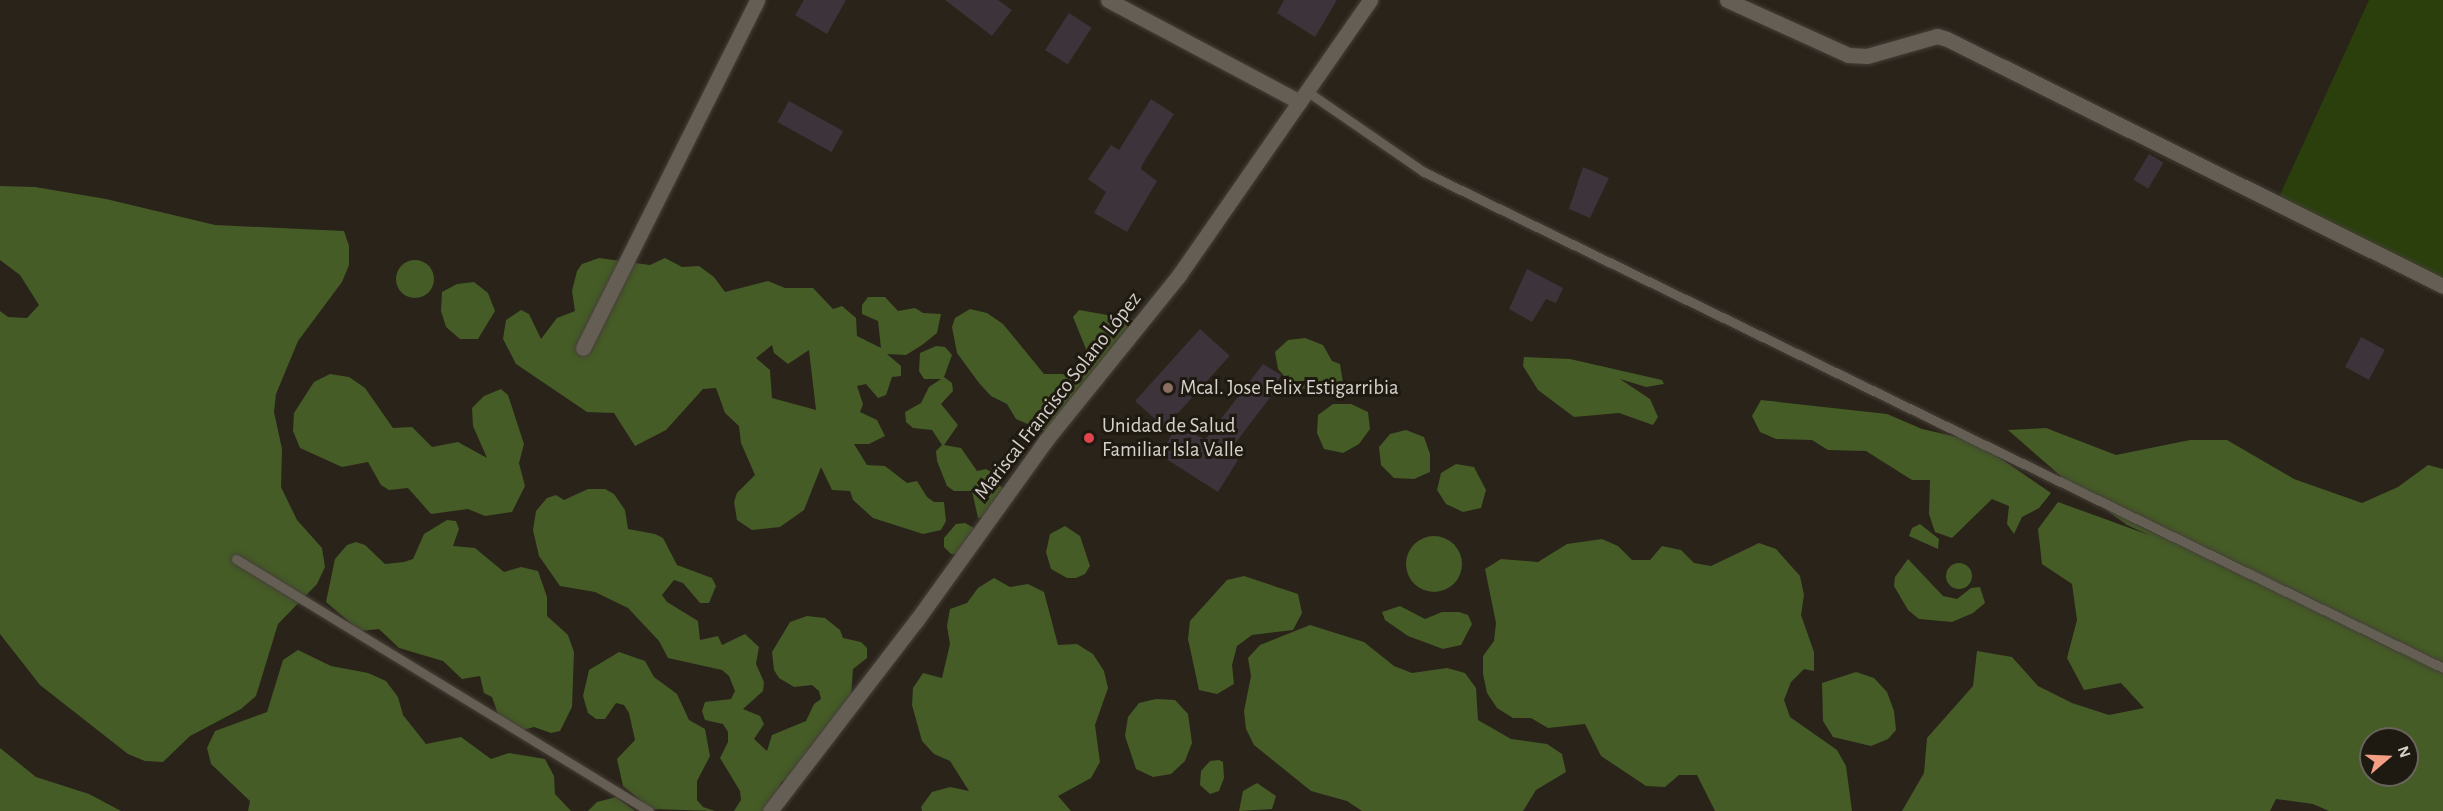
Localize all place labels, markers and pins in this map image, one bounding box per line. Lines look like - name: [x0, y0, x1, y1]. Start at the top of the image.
- place label: Mcal. Jose Felix Estigarribia: [1180, 375, 1399, 401]
- marker: Mcal. Jose Felix Estigarribia: [1161, 381, 1175, 395]
- place label: Unidad de Salud Familiar Isla Valle: [1102, 413, 1244, 463]
- marker: Unidad de Salud Familiar Isla Valle: [1080, 429, 1098, 447]

